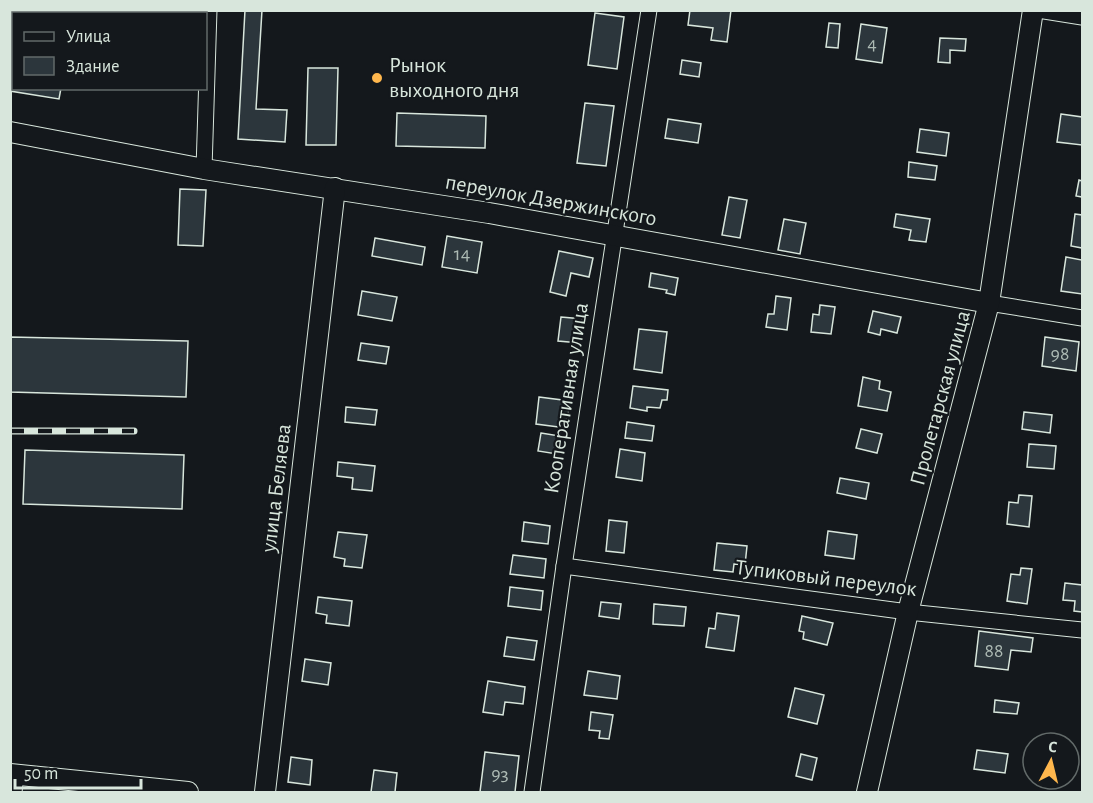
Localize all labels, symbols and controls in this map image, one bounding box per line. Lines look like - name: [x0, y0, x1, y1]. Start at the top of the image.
- legend: [12, 12, 207, 90]
- text: Улица: [66, 28, 111, 46]
- house number: 4: [867, 34, 877, 54]
- place label: Рынок выходного дня: [389, 54, 520, 101]
- text: Здание: [66, 58, 120, 76]
- marker: Рынок выходного дня: [370, 71, 384, 85]
- street label: переулок Дзержинского: [444, 171, 658, 229]
- house number: 14: [454, 244, 470, 264]
- street label: Кооперативная улица: [540, 301, 592, 495]
- street label: Пролетарская улица: [906, 308, 974, 488]
- house number: 98: [1051, 344, 1069, 364]
- street label: улица Беляева: [257, 422, 295, 555]
- street label: Тупиковый переулок: [734, 556, 918, 600]
- house number: 88: [985, 641, 1003, 661]
- north arrow: [1021, 731, 1081, 791]
- text: С: [1047, 739, 1058, 756]
- scale bar: [15, 752, 141, 790]
- house number: 93: [491, 764, 509, 784]
- text: 50 m: [24, 765, 58, 783]

